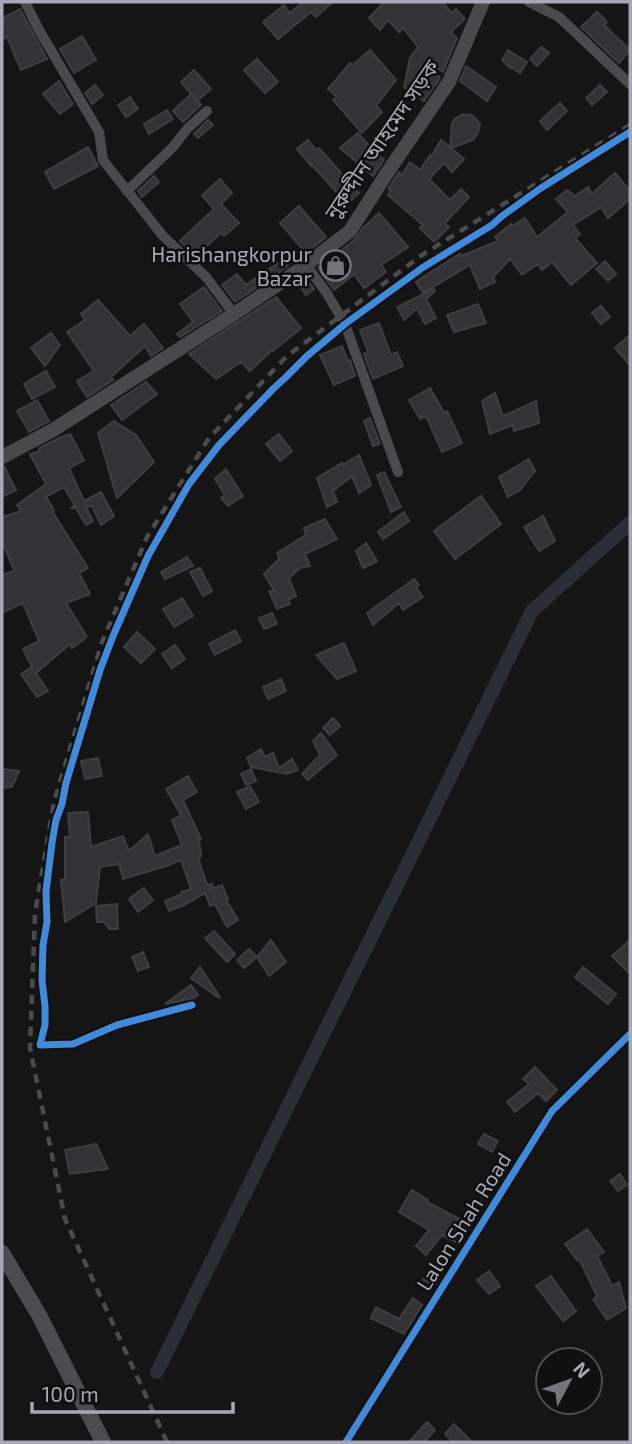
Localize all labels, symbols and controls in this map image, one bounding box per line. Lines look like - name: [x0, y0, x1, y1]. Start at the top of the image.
- street label: নুরুদ্দীন আহমেদ সড়ক: [318, 54, 445, 225]
- place label: Harishangkorpur Bazar: [151, 241, 313, 290]
- shop icon: Harishangkorpur Bazar: [318, 248, 352, 282]
- street label: Lalon Shah Road: [410, 1147, 516, 1295]
- north arrow: [534, 1346, 604, 1416]
- text: N: [569, 1357, 595, 1382]
- scale bar: [32, 1370, 233, 1414]
- text: 100 m: [42, 1381, 99, 1406]

